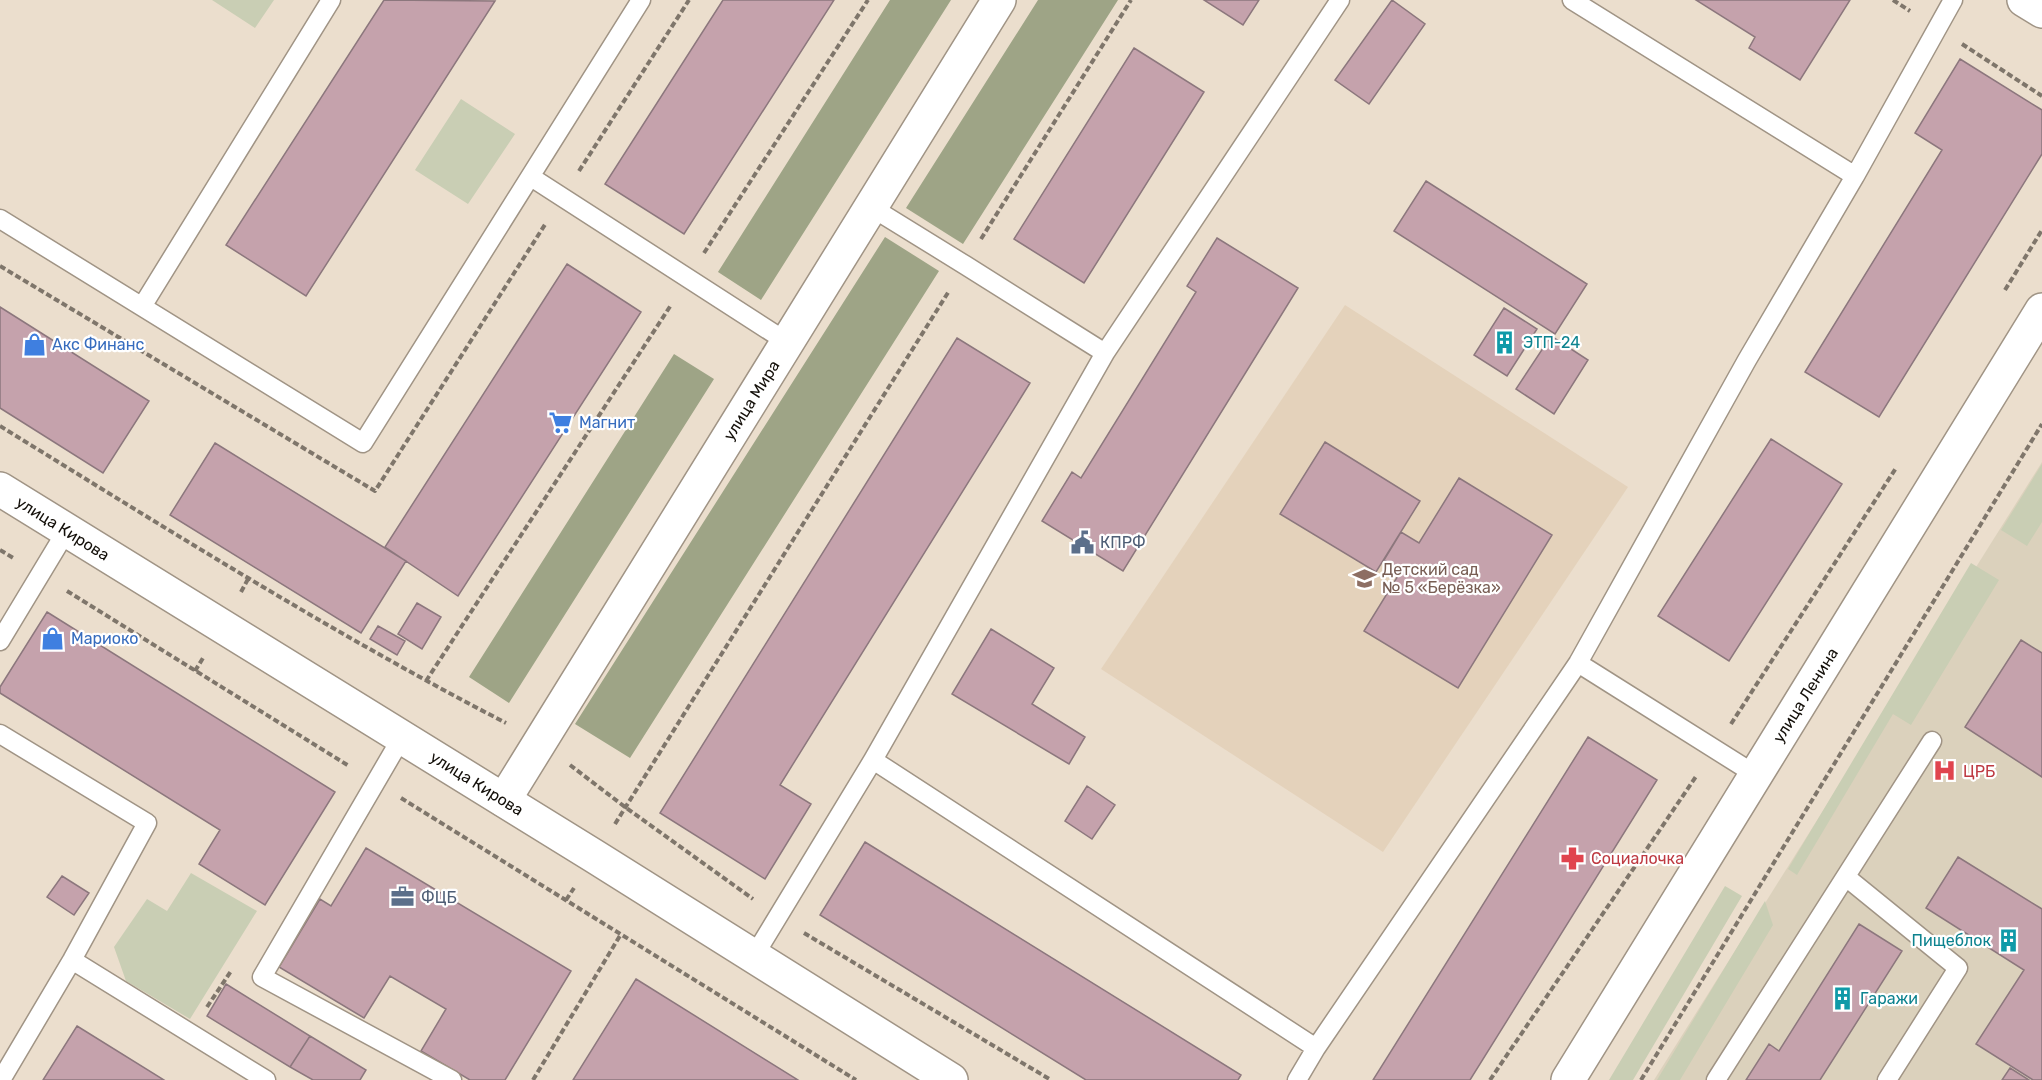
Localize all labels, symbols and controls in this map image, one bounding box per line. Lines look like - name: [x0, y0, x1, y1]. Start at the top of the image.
- building icon: ЭТП-24: [1492, 329, 1518, 355]
- shop icon: Акс Финанс: [21, 331, 47, 357]
- place label: ЭТП-24: [1523, 333, 1580, 352]
- place label: Акс Финанс: [52, 335, 144, 354]
- street label: улица Мира: [719, 357, 784, 444]
- supermarket icon: Магнит: [548, 409, 574, 435]
- place label: Магнит: [579, 413, 635, 432]
- street label: улица Кирова: [13, 492, 113, 565]
- public building icon: КПРФ: [1069, 529, 1095, 555]
- place label: КПРФ: [1100, 533, 1146, 552]
- place label: Детский сад № 5 «Берёзка»: [1382, 560, 1501, 597]
- school or university icon: Детский сад № 5 «Берёзка»: [1351, 565, 1377, 591]
- shop icon: Мариоко: [40, 625, 66, 651]
- place label: Мариоко: [71, 629, 138, 648]
- street label: улица Ленина: [1769, 644, 1842, 746]
- street label: улица Кирова: [427, 747, 527, 820]
- hospital icon: ЦРБ: [1932, 758, 1958, 784]
- place label: ЦРБ: [1963, 762, 1995, 781]
- pharmacy icon: Социалочка: [1560, 845, 1586, 871]
- place label: Социалочка: [1591, 849, 1684, 868]
- office icon: ФЦБ: [390, 884, 416, 910]
- place label: ФЦБ: [421, 888, 457, 907]
- building icon: Пищеблок: [1996, 927, 2022, 953]
- place label: Пищеблок: [1912, 931, 1991, 950]
- building icon: Гаражи: [1829, 985, 1855, 1011]
- place label: Гаражи: [1860, 989, 1918, 1008]

